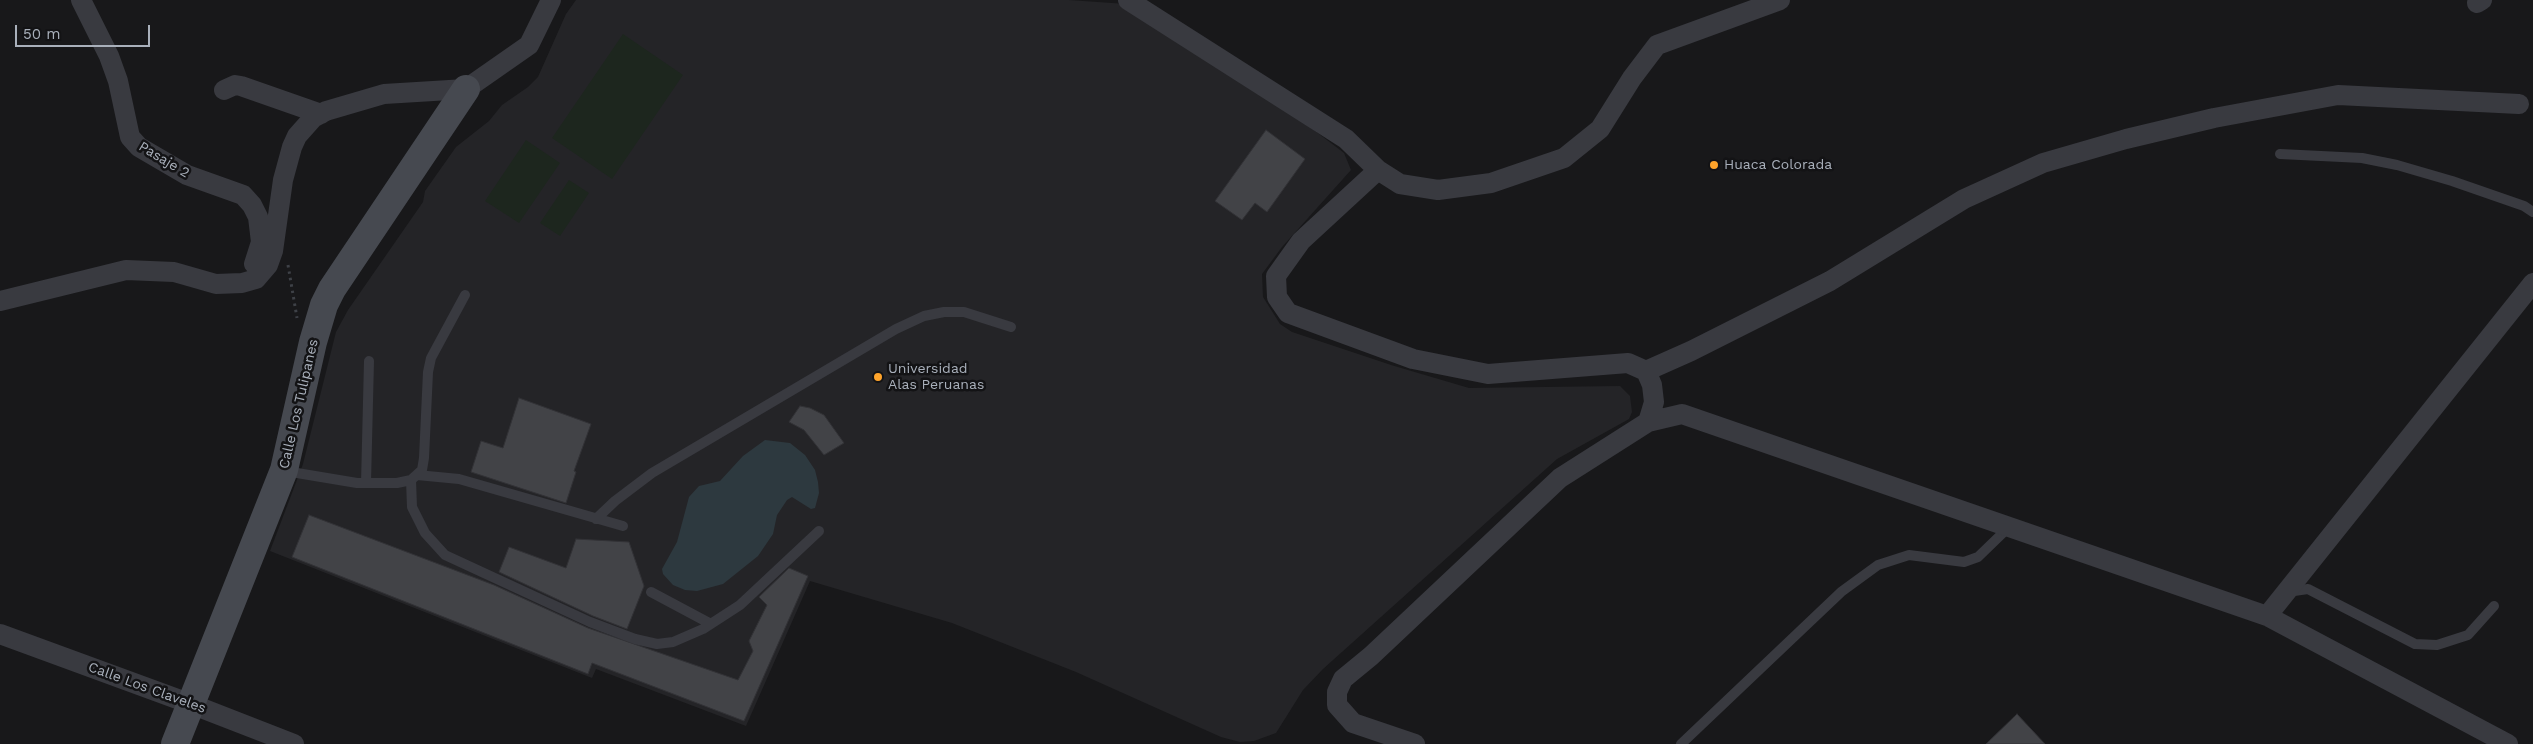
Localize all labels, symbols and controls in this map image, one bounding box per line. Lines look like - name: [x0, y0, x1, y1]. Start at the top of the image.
- scale bar: [18, 15, 152, 47]
- text: 50 m: [23, 25, 60, 43]
- street label: Pasaje 2: [135, 138, 193, 182]
- place label: Huaca Colorada: [1724, 157, 1832, 173]
- marker: Huaca Colorada: [1708, 159, 1720, 171]
- street label: Calle Los Tulipanes: [276, 337, 322, 471]
- place label: Universidad Alas Peruanas: [888, 361, 984, 394]
- marker: Universidad Alas Peruanas: [872, 371, 884, 383]
- street label: Calle Los Claveles: [86, 659, 208, 717]

